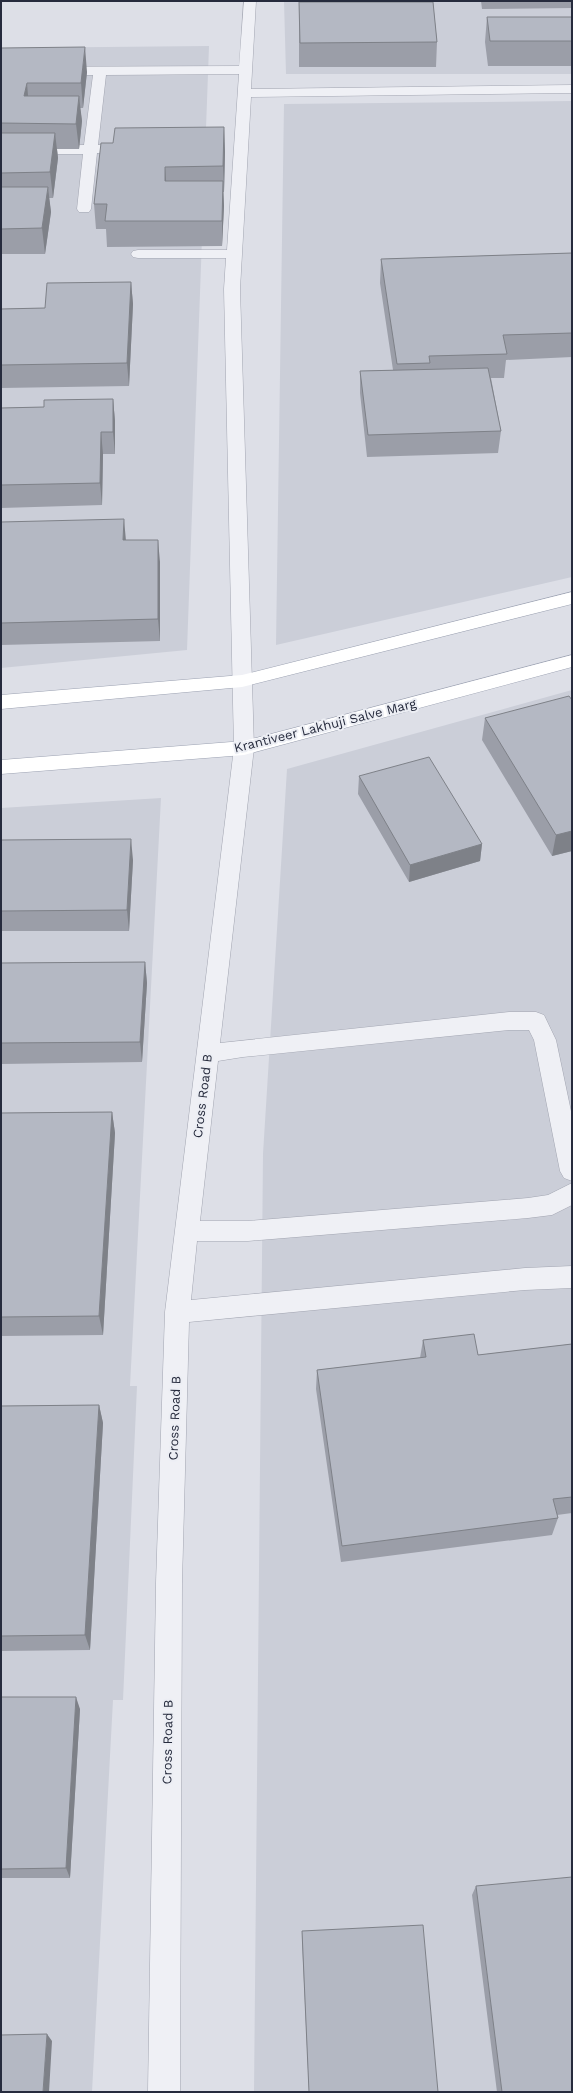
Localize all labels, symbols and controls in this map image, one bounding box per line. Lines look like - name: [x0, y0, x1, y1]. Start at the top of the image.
- street label: Krantiveer Lakhuji Salve Marg: [232, 696, 418, 755]
- street label: Cross Road B: [190, 1053, 215, 1139]
- street label: Cross Road B: [166, 1375, 183, 1461]
- street label: Cross Road B: [159, 1700, 176, 1784]

